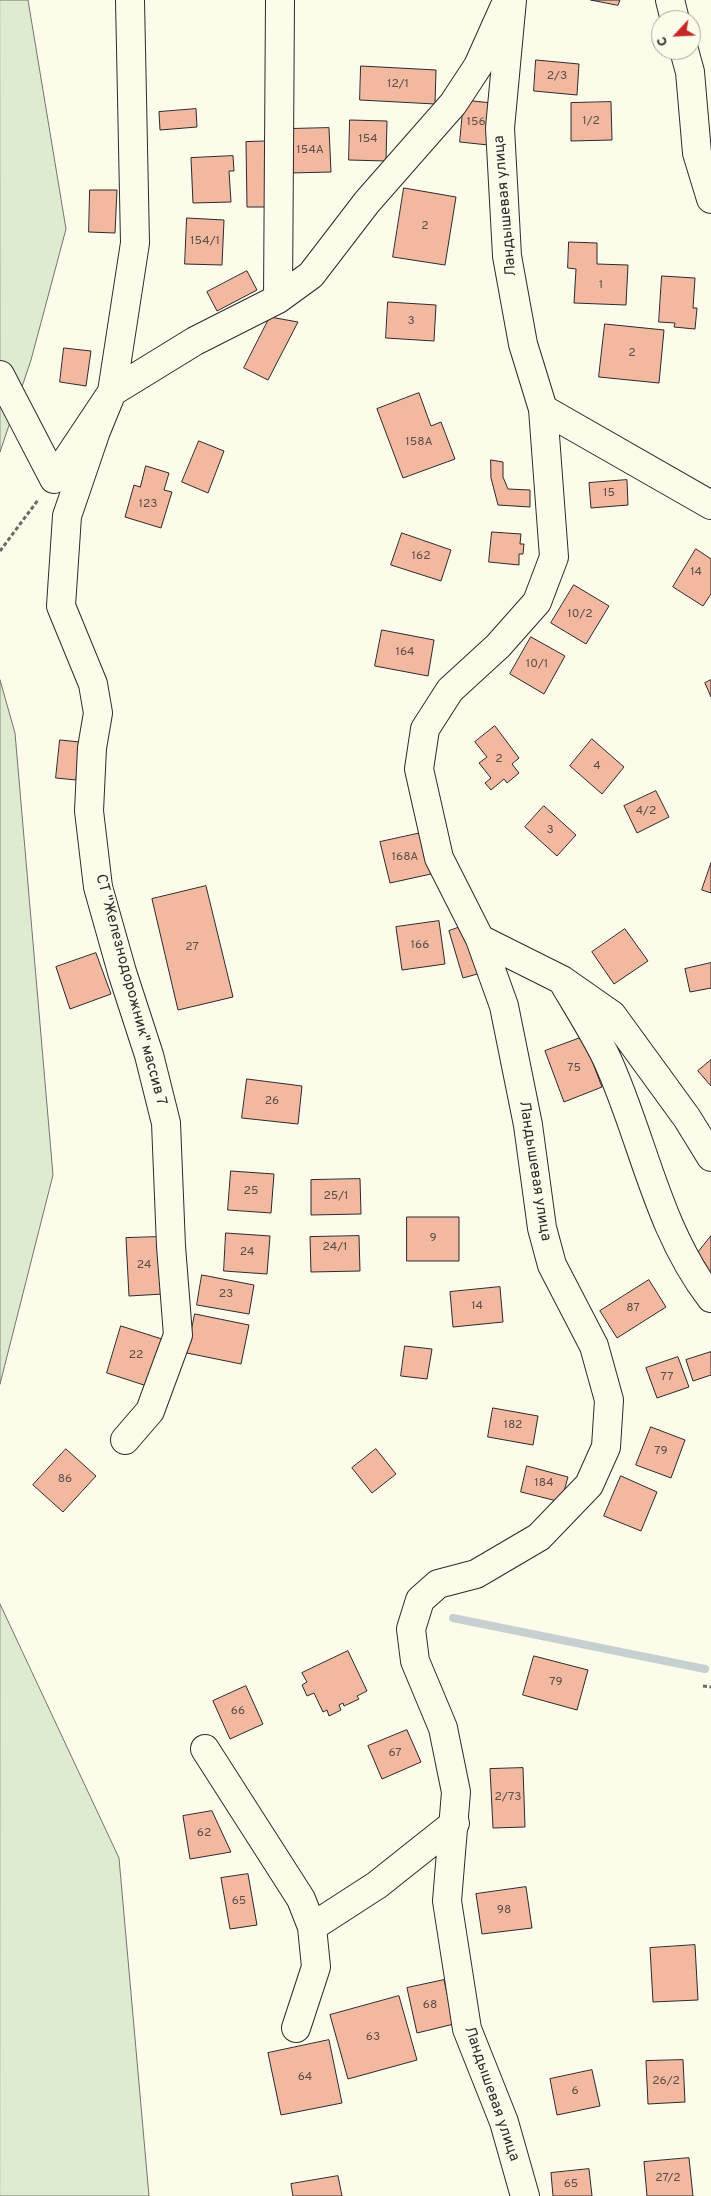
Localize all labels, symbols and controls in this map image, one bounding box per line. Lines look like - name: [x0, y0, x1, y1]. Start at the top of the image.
- north arrow: [651, 10, 701, 60]
- text: С: [653, 33, 672, 49]
- house number: 2/3: [547, 70, 567, 84]
- house number: 12/1: [387, 78, 409, 92]
- house number: 1/2: [582, 115, 600, 129]
- house number: 156: [466, 116, 486, 130]
- house number: 154: [358, 133, 378, 147]
- street label: Ландышевая улица: [491, 135, 521, 277]
- house number: 154А: [296, 144, 324, 158]
- house number: 2: [421, 220, 429, 234]
- house number: 154/1: [190, 235, 220, 249]
- house number: 1: [599, 279, 603, 293]
- house number: 3: [407, 315, 415, 329]
- house number: 2: [628, 347, 636, 361]
- house number: 158А: [405, 436, 433, 450]
- house number: 15: [603, 487, 615, 501]
- house number: 123: [138, 498, 158, 512]
- house number: 162: [412, 550, 430, 564]
- house number: 14: [690, 566, 702, 580]
- house number: 10/2: [567, 608, 593, 622]
- house number: 164: [395, 646, 415, 660]
- house number: 10/1: [526, 658, 548, 672]
- house number: 2: [495, 753, 503, 767]
- house number: 4: [593, 760, 601, 774]
- house number: 4/2: [636, 805, 656, 819]
- house number: 3: [546, 824, 554, 838]
- house number: 168А: [392, 851, 418, 865]
- street label: СТ "Железнодорожник" массив 7: [90, 872, 170, 1108]
- house number: 166: [411, 939, 429, 953]
- house number: 27: [185, 941, 199, 955]
- house number: 75: [567, 1062, 581, 1076]
- house number: 26: [265, 1095, 279, 1109]
- street label: Ландышевая улица: [514, 1100, 554, 1242]
- house number: 25: [244, 1185, 258, 1199]
- house number: 25/1: [323, 1190, 349, 1204]
- house number: 9: [429, 1232, 437, 1246]
- house number: 24/1: [322, 1241, 348, 1255]
- house number: 24: [240, 1246, 254, 1260]
- house number: 24: [137, 1259, 151, 1273]
- house number: 23: [219, 1288, 233, 1302]
- house number: 14: [471, 1300, 483, 1314]
- house number: 87: [626, 1302, 640, 1316]
- house number: 22: [129, 1349, 143, 1363]
- house number: 77: [661, 1371, 673, 1385]
- house number: 182: [504, 1419, 522, 1433]
- house number: 79: [654, 1445, 668, 1459]
- house number: 86: [58, 1473, 72, 1487]
- house number: 184: [534, 1477, 554, 1491]
- house number: 79: [549, 1676, 563, 1690]
- house number: 66: [231, 1705, 245, 1719]
- house number: 67: [388, 1747, 402, 1761]
- house number: 2/73: [495, 1791, 521, 1805]
- house number: 62: [197, 1827, 211, 1841]
- house number: 65: [232, 1895, 246, 1909]
- house number: 98: [497, 1904, 511, 1918]
- house number: 68: [423, 1999, 437, 2013]
- street label: Ландышевая улица: [459, 2024, 523, 2164]
- house number: 63: [366, 2031, 380, 2045]
- house number: 64: [298, 2071, 312, 2085]
- house number: 26/2: [652, 2075, 680, 2089]
- house number: 6: [571, 2085, 579, 2099]
- house number: 27/2: [655, 2172, 681, 2186]
- house number: 65: [564, 2178, 578, 2192]

